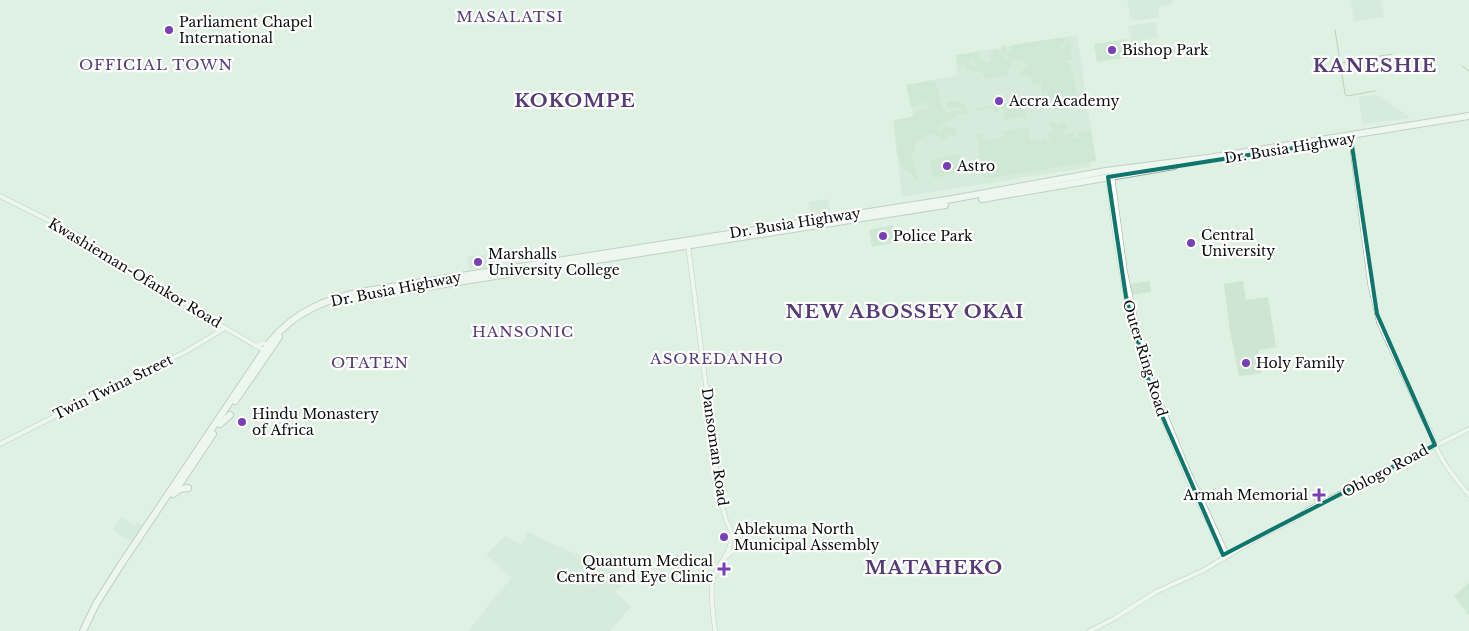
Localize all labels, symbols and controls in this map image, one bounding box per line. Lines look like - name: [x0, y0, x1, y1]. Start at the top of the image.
- district label: MASALATSI: [456, 7, 564, 26]
- place label: Parliament Chapel International: [179, 13, 313, 47]
- marker: Parliament Chapel International: [163, 24, 175, 36]
- place label: Bishop Park: [1122, 41, 1209, 59]
- marker: Bishop Park: [1106, 44, 1118, 56]
- district label: KANESHIE: [1313, 54, 1437, 77]
- district label: OFFICIAL TOWN: [79, 55, 233, 74]
- district label: KOKOMPE: [514, 89, 636, 112]
- place label: Accra Academy: [1008, 92, 1119, 110]
- marker: Accra Academy: [993, 95, 1005, 107]
- street label: Dr. Busia Highway: [1223, 129, 1357, 167]
- place label: Astro: [956, 157, 995, 175]
- marker: Astro: [941, 160, 953, 172]
- street label: Dr. Busia Highway: [728, 204, 862, 242]
- street label: Kwashieman-Ofankor Road: [45, 214, 225, 332]
- place label: Central University: [1201, 226, 1275, 260]
- place label: Police Park: [893, 227, 973, 245]
- marker: Police Park: [877, 230, 889, 242]
- marker: Central University: [1185, 237, 1197, 249]
- place label: Marshalls University College: [488, 245, 620, 279]
- marker: Marshalls University College: [472, 256, 484, 268]
- street label: Dr. Busia Highway: [329, 267, 463, 310]
- street label: Outer Ring Road: [1119, 297, 1171, 419]
- district label: NEW ABOSSEY OKAI: [786, 300, 1024, 323]
- district label: HANSONIC: [472, 322, 574, 341]
- district label: ASOREDANHO: [649, 349, 784, 368]
- street label: Twin Twina Street: [50, 350, 176, 424]
- district label: OTATEN: [331, 353, 409, 372]
- place label: Holy Family: [1256, 354, 1345, 372]
- marker: Holy Family: [1240, 357, 1252, 369]
- street label: Dansoman Road: [698, 387, 732, 508]
- place label: Hindu Monastery of Africa: [252, 405, 379, 439]
- marker: Hindu Monastery of Africa: [236, 416, 248, 428]
- street label: Oblogo Road: [1339, 441, 1432, 501]
- place label: Armah Memorial: [1182, 486, 1308, 504]
- marker: Armah Memorial: [1312, 488, 1326, 502]
- place label: Ablekuma North Municipal Assembly: [733, 520, 880, 554]
- marker: Ablekuma North Municipal Assembly: [718, 531, 730, 543]
- place label: Quantum Medical Centre and Eye Clinic: [556, 552, 713, 586]
- district label: MATAHEKO: [865, 556, 1003, 579]
- marker: Quantum Medical Centre and Eye Clinic: [717, 562, 731, 576]

